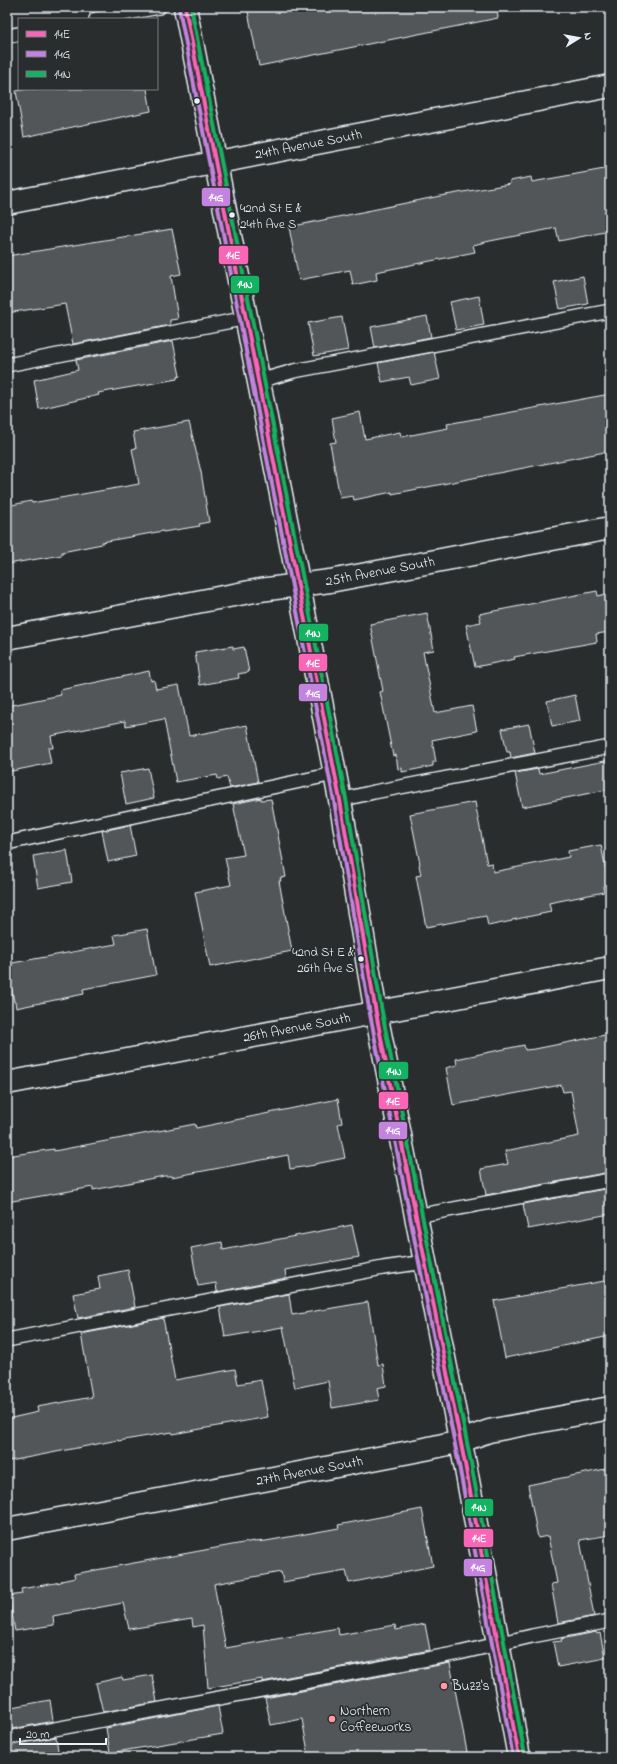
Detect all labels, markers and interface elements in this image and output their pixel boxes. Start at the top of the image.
legend [18,18,158,90]
north arrow [559,18,599,58]
text: 14E [54,26,70,44]
text: N [579,31,596,41]
text: 14G [54,46,70,64]
text: 14N [54,66,71,84]
unlabelled marker [192,96,202,106]
street label: 24th Avenue South [253,124,364,165]
line badge: 14G [201,187,231,207]
text: 14G [209,190,224,206]
place label: 42nd St E & 24th Ave S [240,199,302,234]
marker: 42nd St E & 24th Ave S [227,210,237,220]
line badge: 14E [218,245,249,265]
text: 14E [226,248,241,264]
line badge: 14N [230,275,260,294]
text: 14N [237,277,253,293]
street label: 25th Avenue South [324,551,436,592]
line badge: 14N [298,623,329,642]
text: 14N [305,626,321,642]
line badge: 14E [298,653,328,672]
text: 14E [306,656,321,672]
line badge: 14G [298,683,328,702]
text: 14G [306,686,321,702]
place label: 42nd St E & 26th Ave S [292,943,354,978]
marker: 42nd St E & 26th Ave S [356,954,366,964]
street label: 26th Avenue South [241,1007,352,1048]
line badge: 14N [378,1061,409,1080]
text: 14N [386,1064,402,1080]
line badge: 14E [378,1091,409,1110]
text: 14E [386,1094,401,1110]
line badge: 14G [378,1121,408,1140]
text: 14G [386,1123,401,1139]
street label: 27th Avenue South [254,1451,365,1492]
line badge: 14N [464,1498,494,1517]
text: 14N [471,1500,487,1516]
line badge: 14E [463,1528,494,1548]
text: 14E [472,1531,487,1547]
line badge: 14G [463,1558,493,1577]
text: 14G [471,1560,486,1576]
place label: Buzz's [451,1676,490,1697]
marker: Buzz's [439,1681,449,1691]
place label: Northern Coffeeworks [340,1701,411,1738]
marker: Northern Coffeeworks [327,1714,337,1724]
scale bar [20,1720,106,1746]
text: 20 m [26,1726,49,1744]

